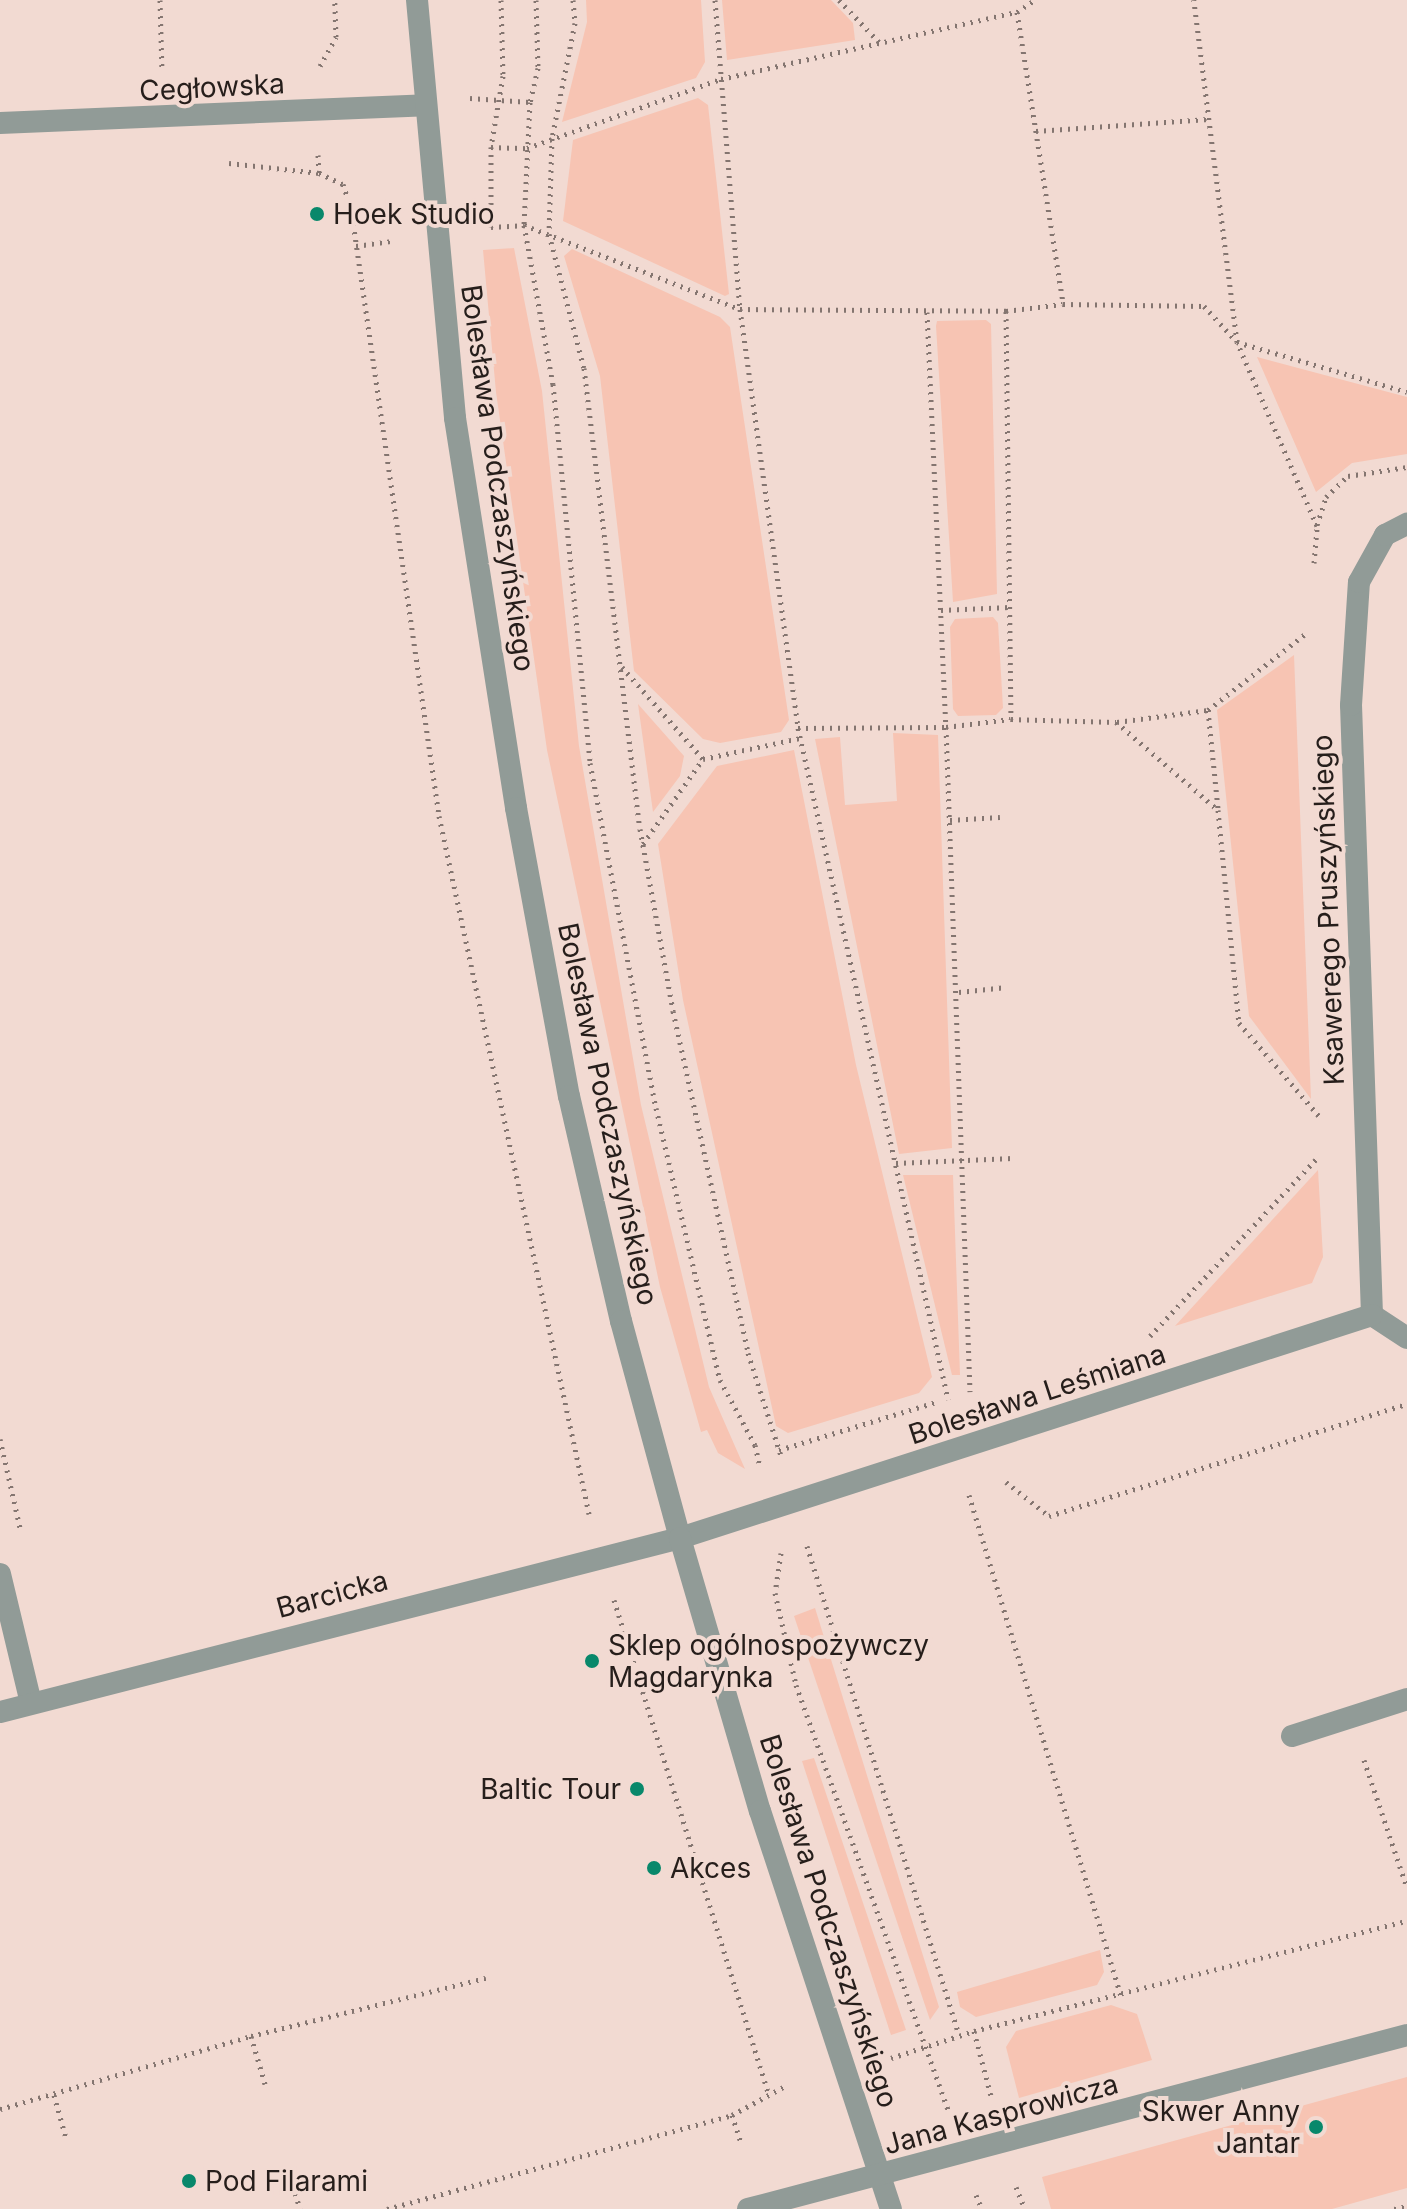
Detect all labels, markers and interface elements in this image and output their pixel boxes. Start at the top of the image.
street label: Cegłowska [138,66,286,108]
place label: Hoek Studio [333,197,495,231]
marker: Hoek Studio [308,205,326,223]
street label: Bolesława Podczaszyńskiego [454,282,542,674]
street label: Ksawerego Pruszyńskiego [1305,734,1351,1086]
street label: Bolesława Podczaszyńskiego [551,920,665,1308]
street label: Bolesława Leśmiana [904,1337,1170,1451]
street label: Barcicka [273,1563,391,1625]
place label: Sklep ogólnospożywczy Magdarynka [608,1628,929,1694]
marker: Sklep ogólnospożywczy Magdarynka [583,1652,601,1670]
street label: Bolesława Podczaszyńskiego [753,1730,905,2112]
place label: Baltic Tour [480,1772,621,1806]
marker: Baltic Tour [628,1780,646,1798]
place label: Akces [670,1851,751,1885]
marker: Akces [645,1859,663,1877]
street label: Jana Kasprowicza [880,2067,1122,2161]
place label: Skwer Anny Jantar [1142,2094,1300,2160]
marker: Skwer Anny Jantar [1307,2118,1325,2136]
place label: Pod Filarami [205,2164,368,2198]
marker: Pod Filarami [180,2172,198,2190]

